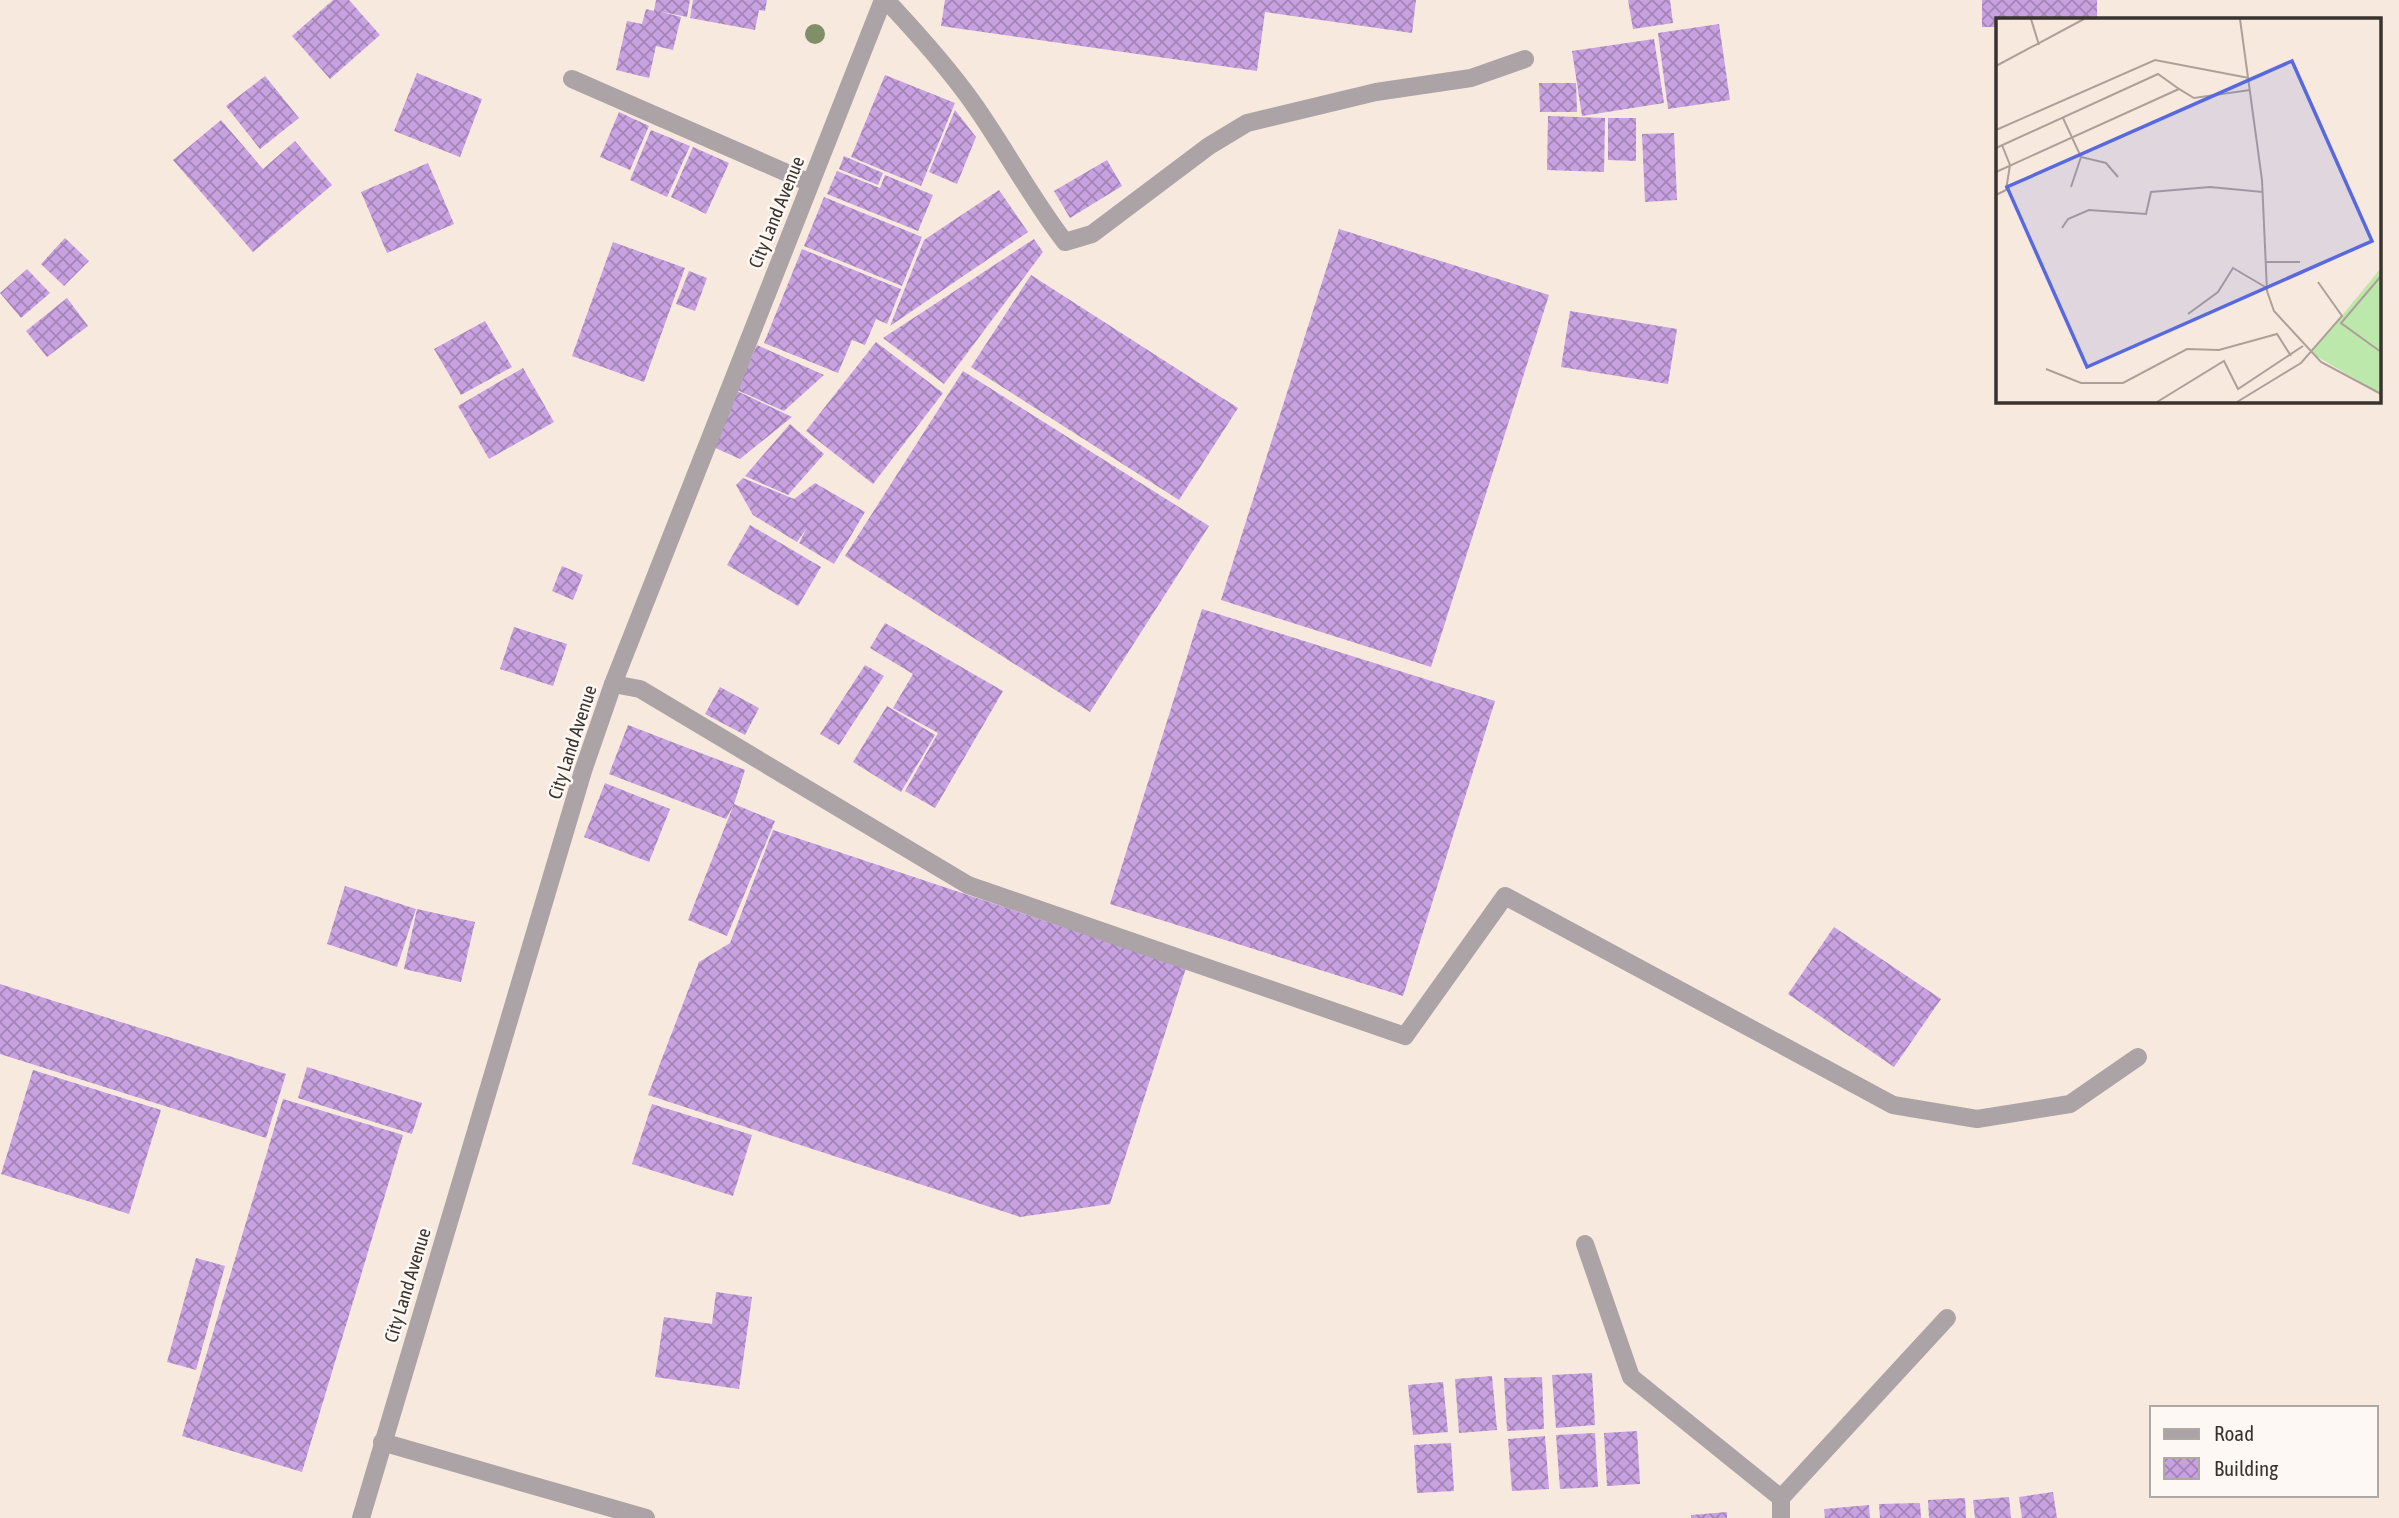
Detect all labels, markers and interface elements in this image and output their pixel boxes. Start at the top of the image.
inset map [1996,18,2382,402]
street label: City Land Avenue [744,153,808,271]
street label: City Land Avenue [543,682,601,802]
street label: City Land Avenue [379,1225,435,1345]
legend [2150,1406,2378,1497]
text: Road [2214,1421,2254,1445]
text: Building [2214,1456,2278,1480]

